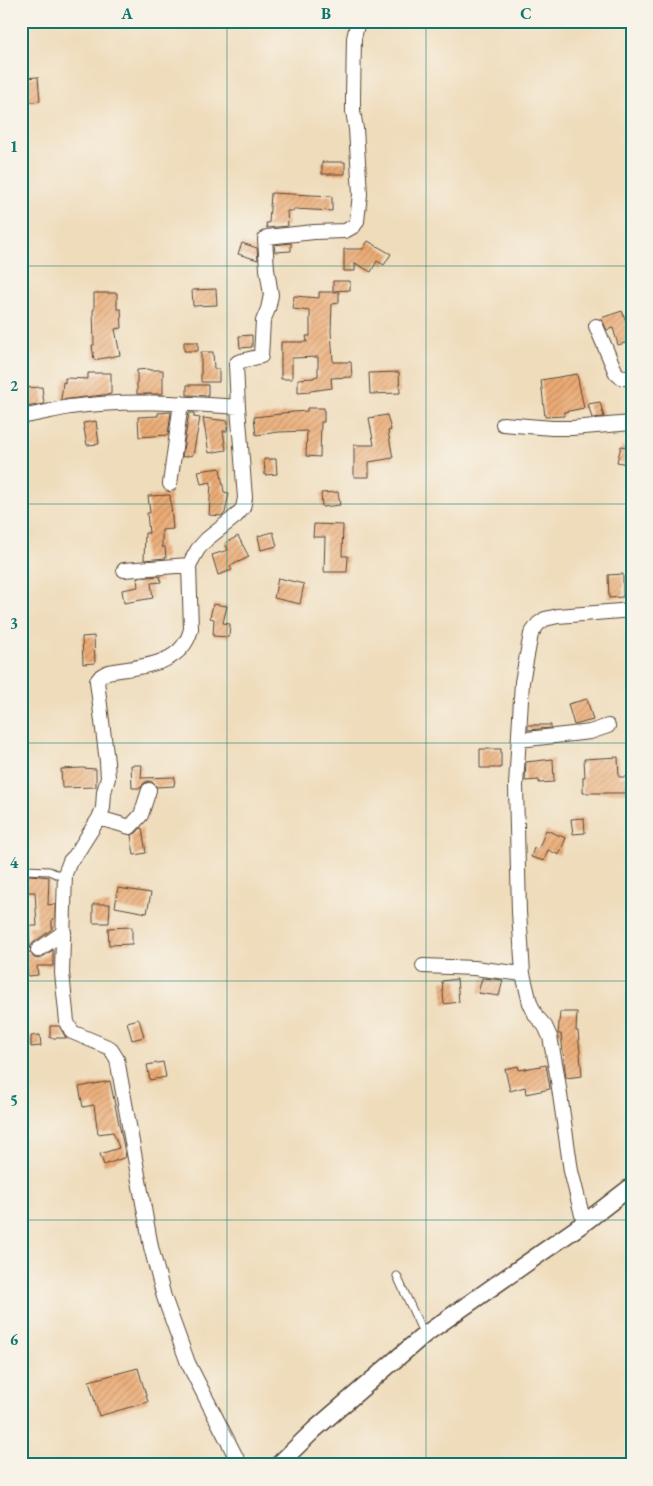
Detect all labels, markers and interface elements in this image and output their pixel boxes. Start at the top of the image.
text: A [120,3,133,24]
text: B [321,3,331,24]
text: C [520,3,532,24]
text: 1 [10,136,18,157]
text: 2 [10,375,19,396]
text: 3 [10,613,18,634]
text: 4 [10,852,19,873]
text: 5 [10,1090,18,1111]
text: 6 [10,1329,19,1350]

